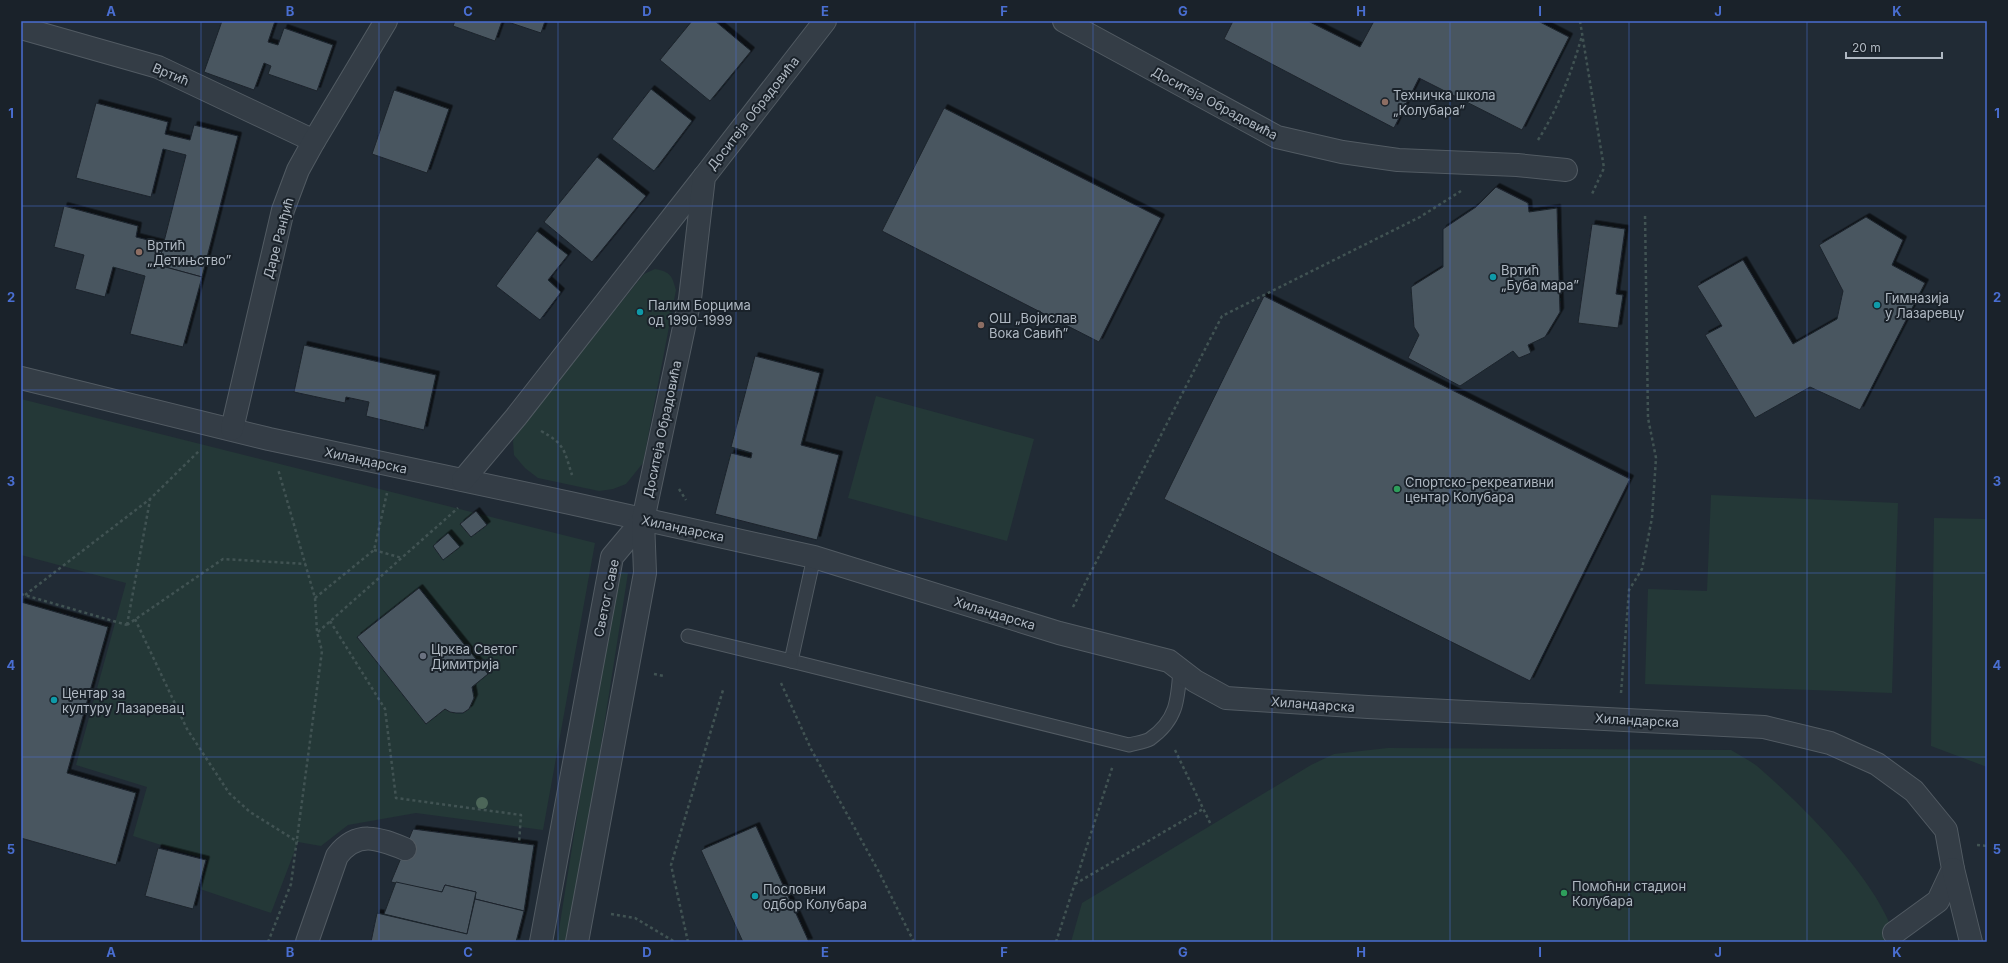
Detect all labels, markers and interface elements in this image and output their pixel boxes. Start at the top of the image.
text: A [106,3,116,19]
text: B [286,3,295,19]
text: C [463,3,473,19]
text: D [642,3,652,19]
text: E [821,3,829,19]
text: F [1000,3,1008,19]
text: G [1178,3,1188,19]
text: H [1356,3,1366,19]
text: I [1538,3,1542,19]
text: J [1714,3,1722,19]
text: K [1892,3,1902,19]
scale bar [1846,34,1942,60]
text: 20 m [1852,40,1881,55]
street label: Доситеја Обрадовића [704,53,802,173]
street label: Вртић [150,59,192,89]
street label: Доситеја Обрадовића [1149,63,1281,143]
place label: Техничка школа „Колубара” [1393,87,1496,118]
marker: Техничка школа „Колубара” [1380,97,1390,107]
text: 1 [8,105,14,121]
text: 1 [1994,105,2000,121]
street label: Даре Ранђић [259,196,297,280]
place label: Вртић „Детињство” [147,237,231,268]
marker: Вртић „Детињство” [134,247,144,257]
place label: Вртић „Буба мара” [1501,262,1579,293]
marker: Вртић „Буба мара” [1488,272,1498,282]
text: 2 [7,289,15,305]
text: 2 [1993,289,2001,305]
place label: Гимназија у Лазаревцу [1885,290,1965,321]
place label: Палим Борцима од 1990-1999 [648,297,751,328]
marker: Гимназија у Лазаревцу [1872,300,1882,310]
marker: Палим Борцима од 1990-1999 [635,307,645,317]
place label: ОШ „Војислав Вока Савић” [989,310,1077,341]
marker: ОШ „Војислав Вока Савић” [976,320,986,330]
street label: Доситеја Обрадовића [640,359,684,499]
street label: Хиландарска [323,443,409,477]
text: 3 [7,473,15,489]
text: 3 [1993,473,2001,489]
place label: Спортско-рекреативни центар Колубара [1405,474,1554,505]
marker: Спортско-рекреативни центар Колубара [1392,484,1402,494]
street label: Хиландарска [640,511,726,545]
street label: Светог Саве [590,558,622,638]
street label: Хиландарска [952,593,1038,633]
place label: Црква Светог Димитрија [431,641,518,672]
marker: Црква Светог Димитрија [418,651,428,661]
text: 4 [7,657,16,673]
text: 4 [1993,657,2002,673]
place label: Центар за културу Лазаревац [62,685,184,716]
street label: Хиландарска [1270,693,1356,715]
marker: Центар за културу Лазаревац [49,695,59,705]
street label: Хиландарска [1595,710,1679,730]
text: 5 [7,841,15,857]
text: 5 [1993,841,2001,857]
place label: Помоћни стадион Колубара [1572,878,1686,909]
place label: Пословни одбор Колубара [763,881,867,912]
marker: Помоћни стадион Колубара [1559,888,1569,898]
marker: Пословни одбор Колубара [750,891,760,901]
text: A [106,944,116,960]
text: B [286,944,295,960]
text: C [463,944,473,960]
text: D [642,944,652,960]
text: E [821,944,829,960]
text: F [1000,944,1008,960]
text: G [1178,944,1188,960]
text: H [1356,944,1366,960]
text: I [1538,944,1542,960]
text: J [1714,944,1722,960]
text: K [1892,944,1902,960]

